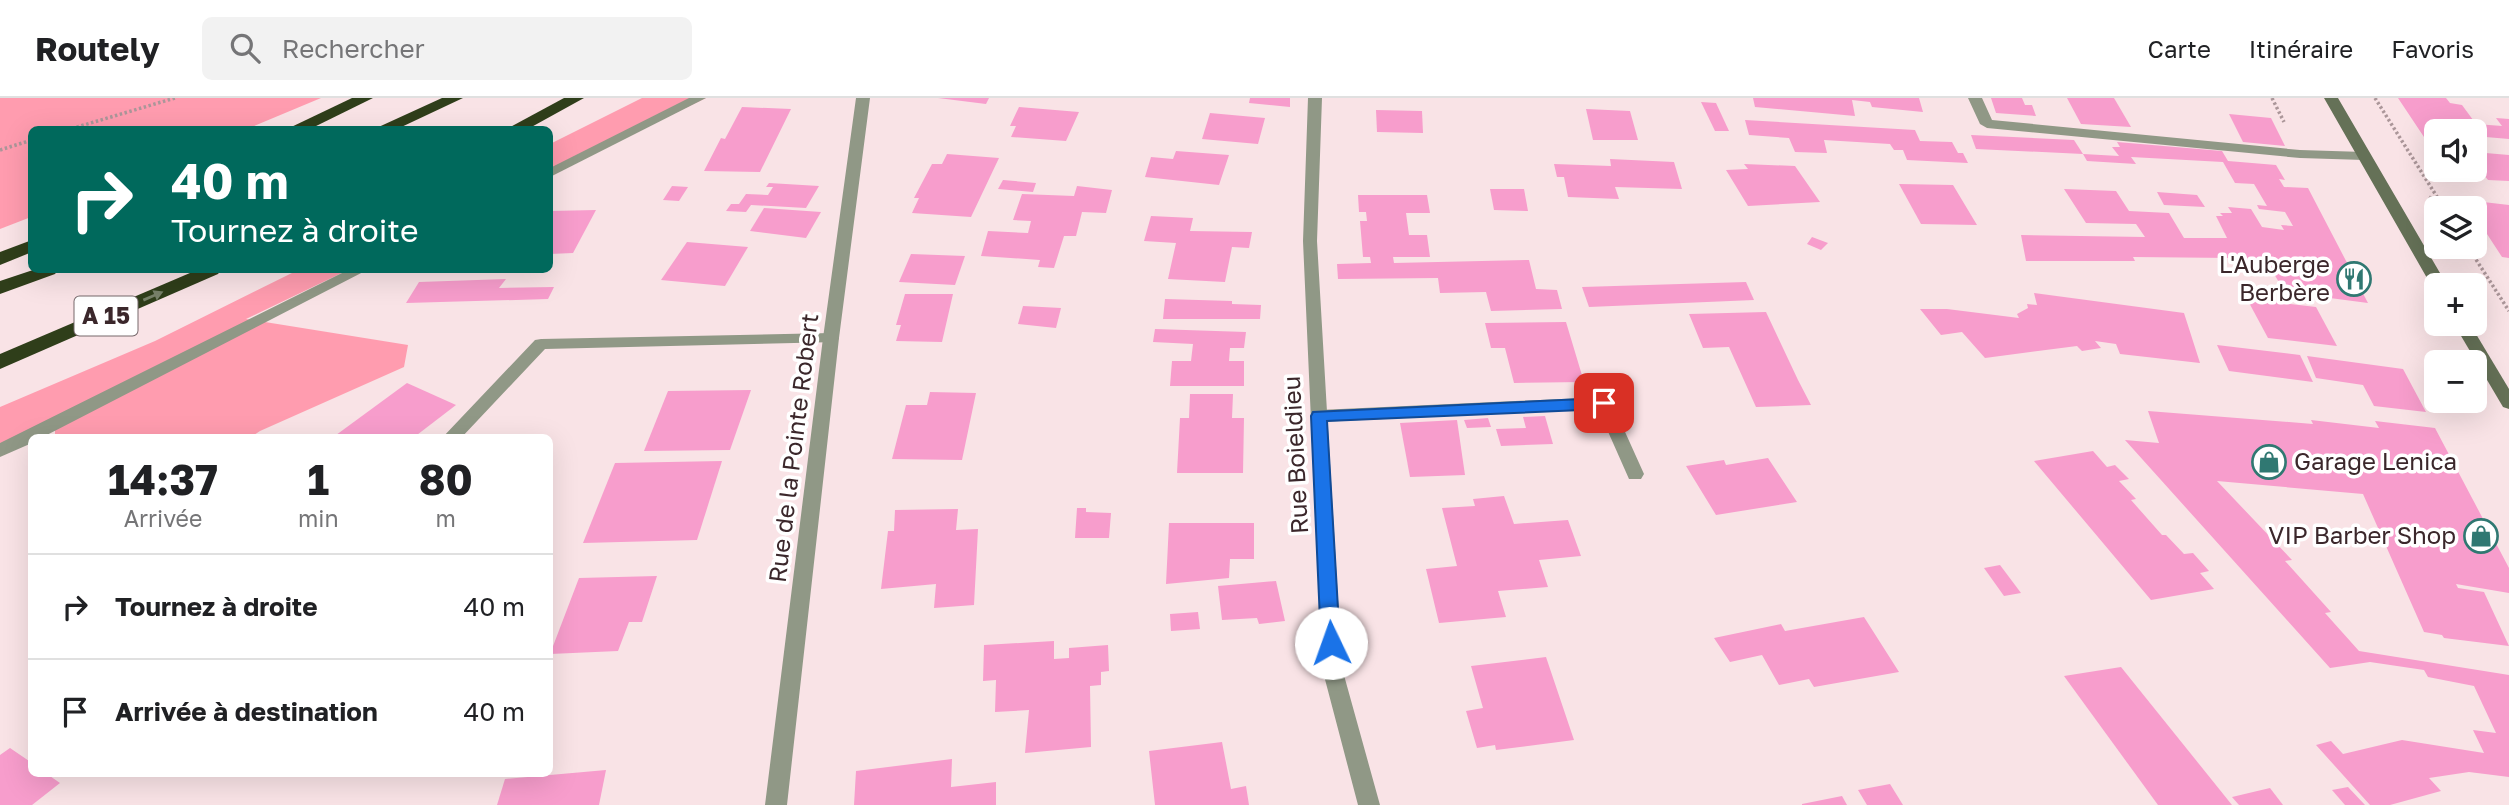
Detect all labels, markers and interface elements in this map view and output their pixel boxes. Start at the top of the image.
search box [202,17,692,80]
text: Routely [35,29,160,68]
icon: search [226,29,264,67]
text: Rechercher [282,33,425,64]
text: Carte [2148,34,2211,63]
text: Itinéraire [2249,34,2353,63]
text: Favoris [2391,34,2474,63]
map controls [2424,119,2487,413]
button: sound [2424,119,2487,182]
text: 40 m [171,151,289,210]
icon: right [56,154,147,245]
button: layers [2424,196,2487,259]
text: Tournez à droite [171,211,419,249]
place label: L'Auberge Berbère [2219,249,2330,306]
restaurant icon: L'Auberge Berbère [2335,260,2373,298]
button: + [2424,273,2487,336]
one-way arrow [142,290,163,301]
road number: A 15 [74,296,138,336]
street label: Rue de la Pointe Robert [762,311,823,584]
button: − [2424,350,2487,413]
pin [1574,373,1634,433]
street label: Rue Boieldieu [1276,375,1313,535]
icon: arrive [1585,384,1623,422]
shop icon: Garage Lenica [2250,443,2288,481]
place label: Garage Lenica [2294,446,2457,475]
text: 14:37 [108,454,218,504]
text: 1 [307,454,329,504]
text: 80 [419,454,473,504]
text: Arrivée [124,504,202,532]
text: min [298,504,339,532]
text: m [436,504,456,532]
shop icon: VIP Barber Shop [2462,517,2500,555]
place label: VIP Barber Shop [2268,520,2456,549]
icon: right [56,588,94,626]
text: Tournez à droite [115,591,318,622]
text: 40 m [464,591,525,622]
position arrow [1294,606,1368,680]
icon: arrive [56,693,94,731]
text: Arrivée à destination [115,696,378,727]
text: 40 m [464,696,525,727]

